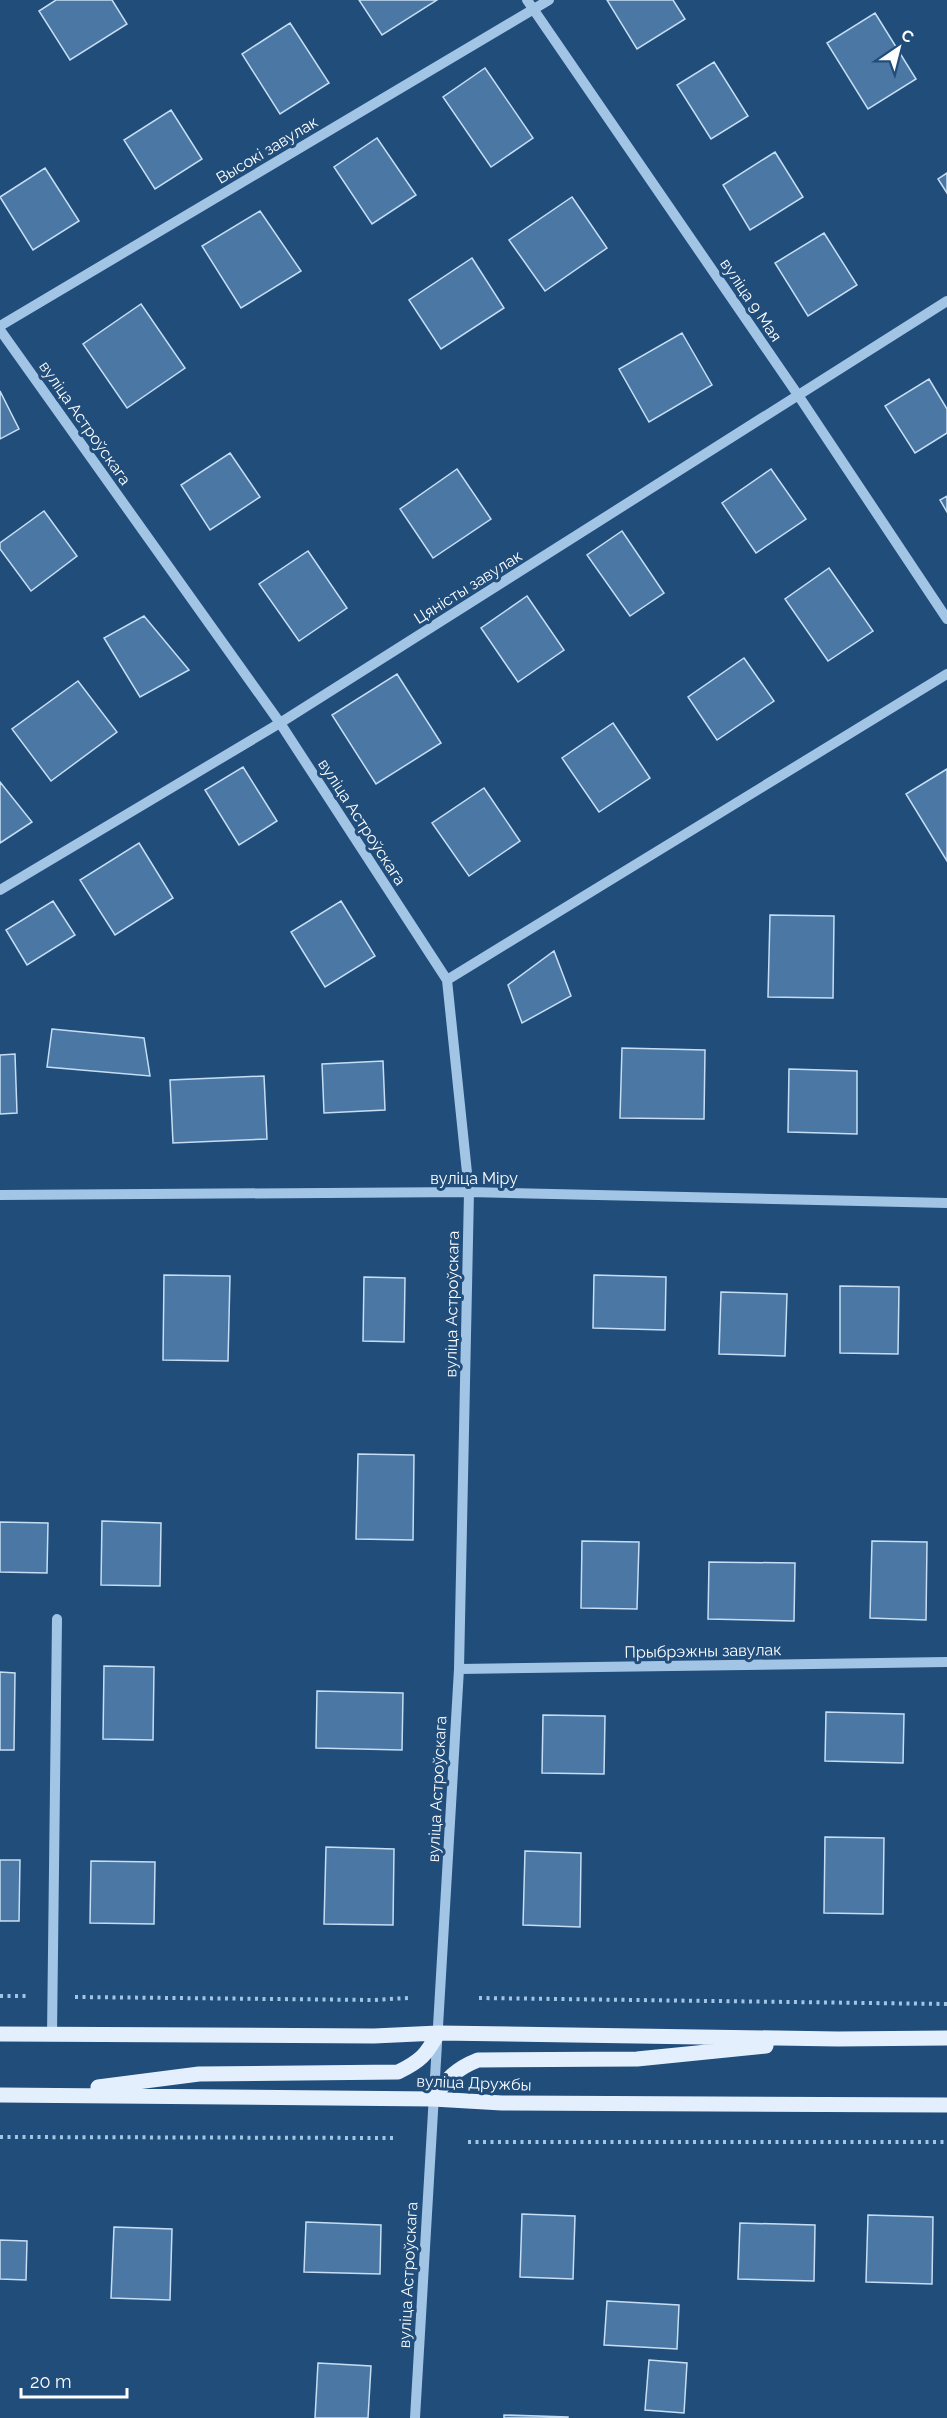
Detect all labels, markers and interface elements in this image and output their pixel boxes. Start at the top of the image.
north arrow [869,18,929,78]
text: С [897,25,917,47]
street label: Высокі завулак [213,112,321,188]
street label: вуліца 9 Мая [716,255,786,345]
street label: вуліца Астроўскага [35,357,135,489]
street label: Цяністы завулак [411,546,525,628]
street label: вуліца Астроўскага [314,755,410,889]
street label: вуліца Міру [430,1169,518,1188]
street label: вуліца Астроўскага [441,1230,463,1378]
street label: Прыбрэжны завулак [624,1640,782,1662]
street label: вуліца Астроўскага [424,1715,450,1863]
street label: вуліца Дружбы [416,2071,532,2095]
street label: вуліца Астроўскага [395,2201,421,2349]
scale bar [21,2361,128,2399]
text: 20 m [30,2371,72,2392]

